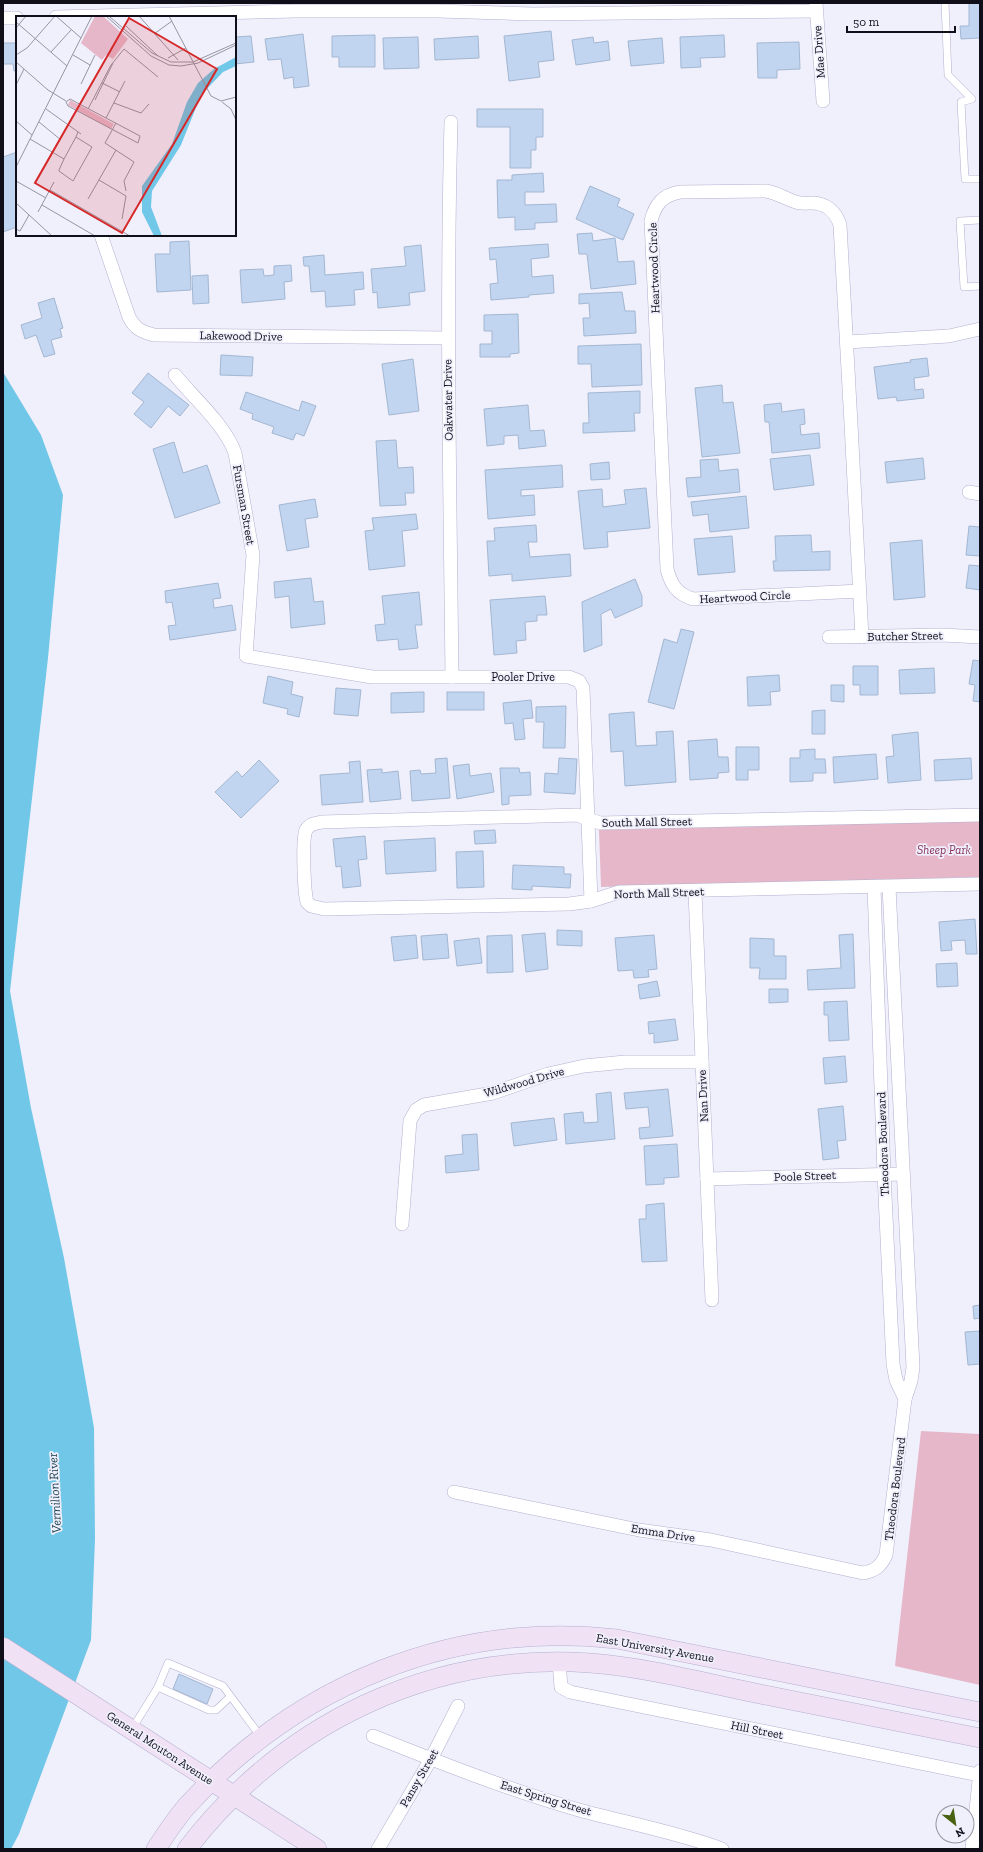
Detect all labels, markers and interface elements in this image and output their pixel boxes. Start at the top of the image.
scale bar [847,8,955,34]
text: 50 m [853,15,880,29]
inset map [16,16,236,236]
street label: Mae Drive [810,25,828,79]
street label: Heartwood Circle [645,222,663,314]
street label: Lakewood Drive [199,328,283,344]
street label: Oakwater Drive [440,359,456,441]
street label: Fursman Street [230,464,258,547]
street label: Heartwood Circle [699,588,791,606]
street label: Butcher Street [867,628,943,644]
street label: Pooler Drive [491,670,555,684]
street label: South Mall Street [602,814,693,830]
park label: Sheep Park [917,843,972,857]
street label: North Mall Street [614,884,705,902]
street label: Wildwood Drive [482,1064,566,1100]
street label: Nan Drive [695,1069,711,1122]
street label: Theodora Boulevard [874,1091,892,1196]
street label: Poole Street [774,1168,837,1184]
street label: Theodora Boulevard [882,1436,908,1542]
water label: Vermilion River [45,1452,64,1534]
street label: Emma Drive [630,1521,696,1545]
street label: East University Avenue [595,1631,715,1665]
street label: General Mouton Avenue [104,1708,216,1788]
street label: Hill Street [730,1718,785,1742]
street label: Pansy Street [397,1746,442,1810]
street label: East Spring Street [499,1777,594,1819]
north arrow [935,1804,975,1844]
text: N [952,1825,967,1840]

